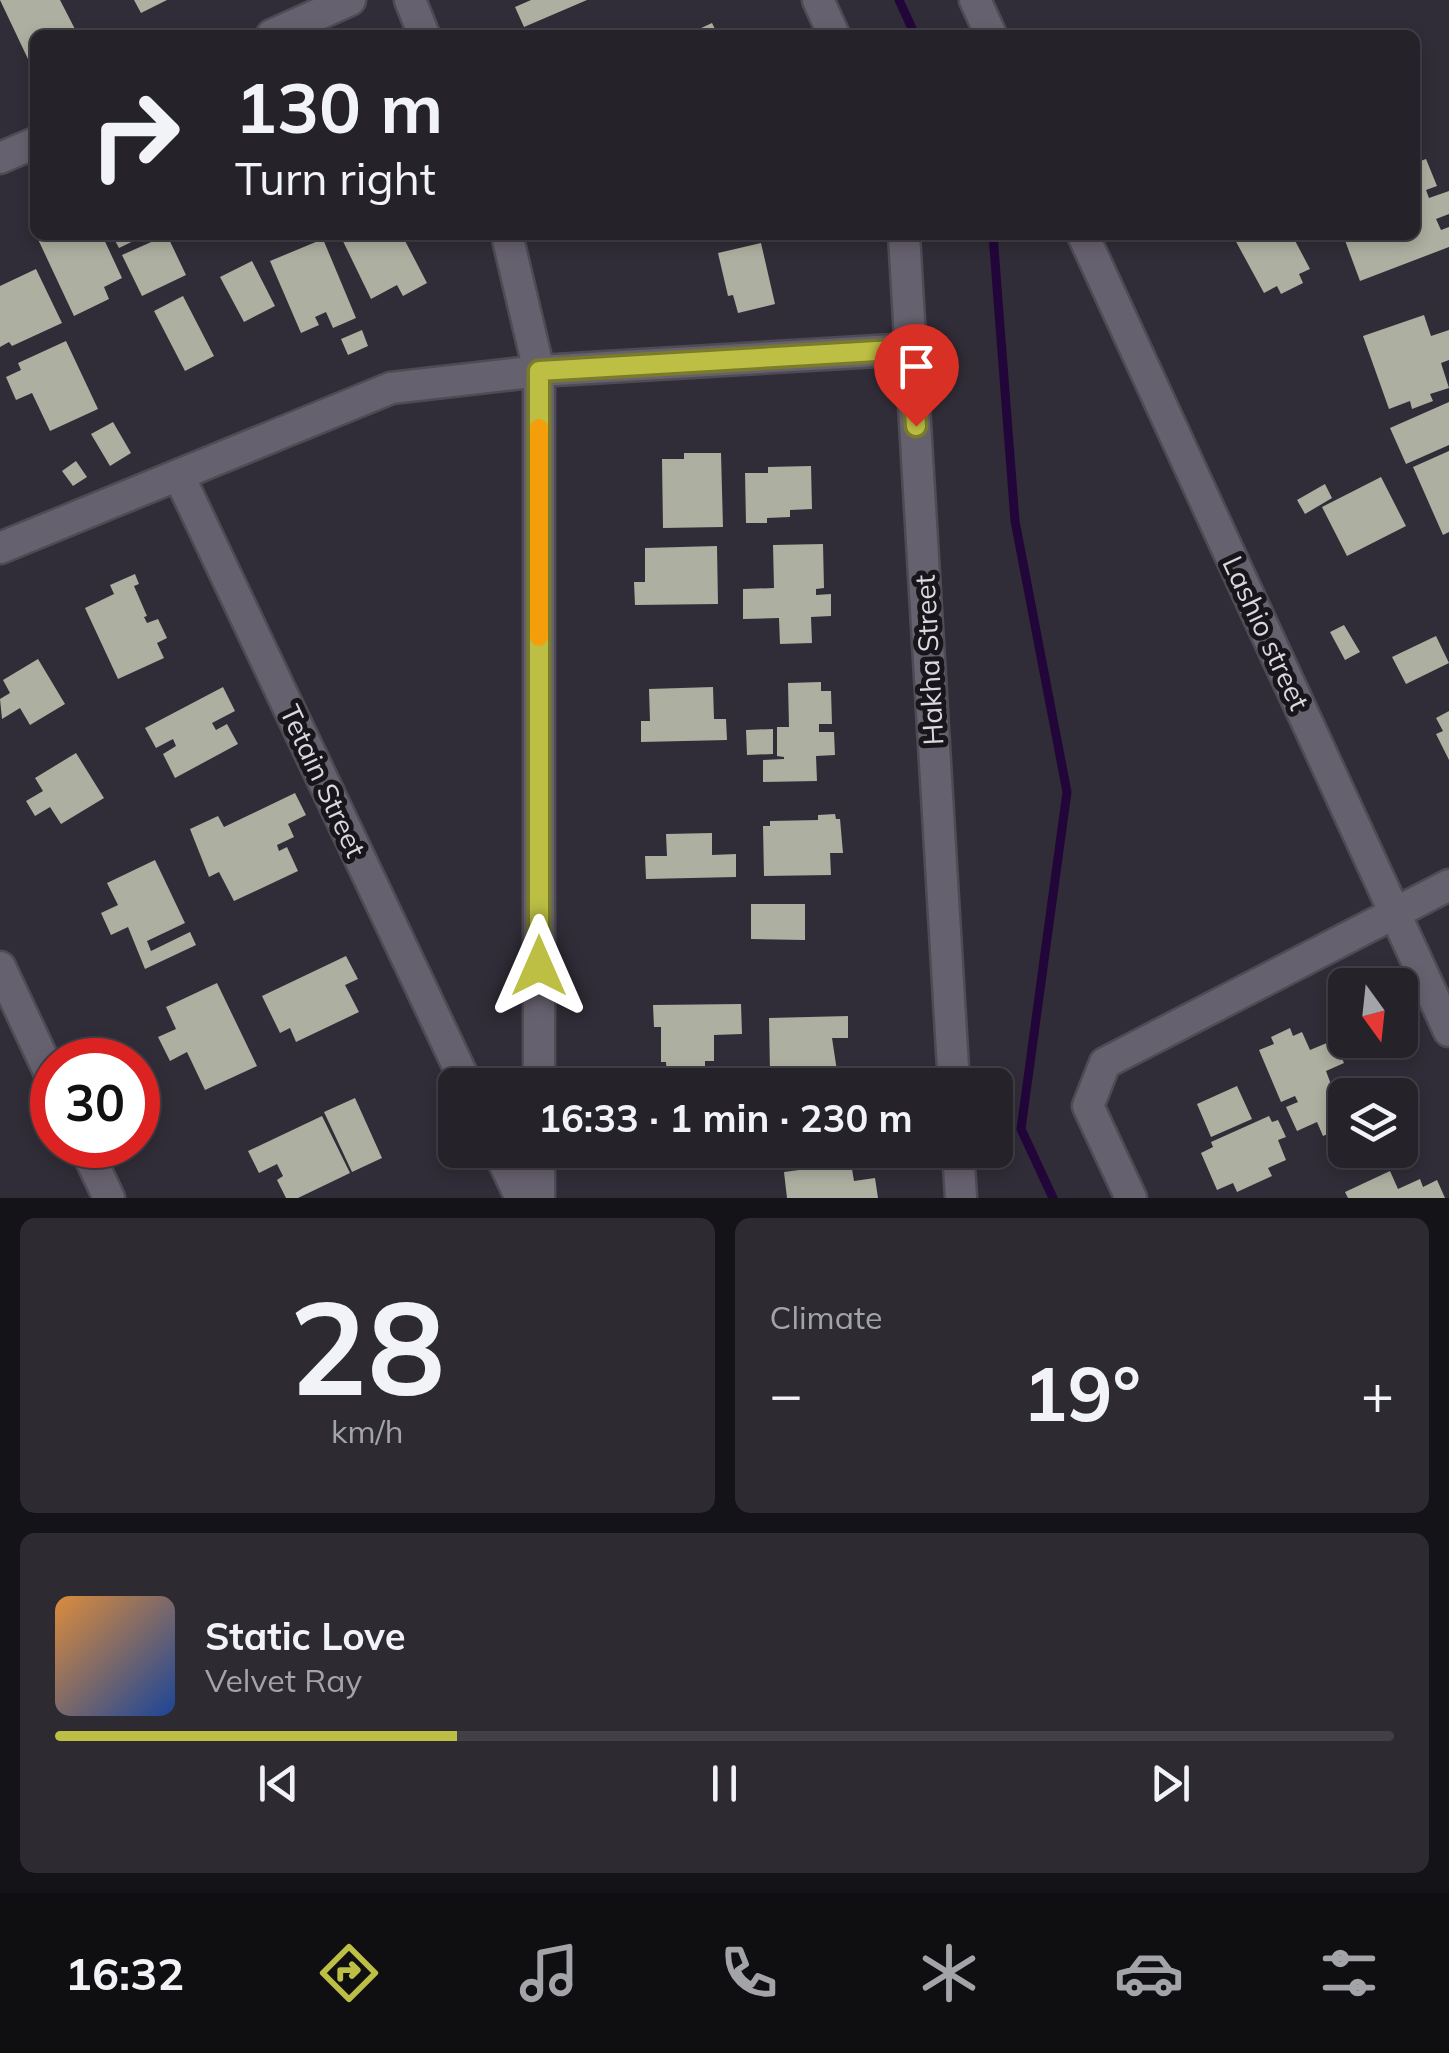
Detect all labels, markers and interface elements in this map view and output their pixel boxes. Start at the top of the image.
text: 130 m [235,63,443,151]
icon: right [70,70,200,200]
text: Turn right [235,150,436,206]
pin [874,324,959,427]
icon: arrive [889,339,944,394]
street label: Lashio street [1215,550,1317,716]
street label: Hakha Street [907,574,950,746]
street label: Tetain Street [273,699,374,863]
position arrow [487,914,591,1018]
north arrow [1328,968,1418,1058]
map controls [1328,968,1418,1168]
speed limit sign: 30 [30,1038,160,1168]
button: layers [1328,1078,1418,1168]
text: 16:33 · 1 min · 230 m [538,1094,913,1142]
text: 28 [289,1264,445,1428]
text: Climate [770,1297,882,1337]
text: 19° [1023,1346,1141,1440]
text: − [770,1359,803,1428]
text: + [1361,1359,1394,1428]
text: km/h [331,1411,403,1451]
text: Static Love [205,1612,406,1660]
text: Velvet Ray [205,1660,362,1700]
icon: previous [251,1756,306,1811]
icon: pause [697,1756,752,1811]
icon: next [1143,1756,1198,1811]
icon: directions [314,1938,384,2008]
icon: music [514,1938,584,2008]
icon: phone [714,1938,784,2008]
icon: climate [914,1938,984,2008]
icon: car [1114,1938,1184,2008]
icon: filters [1314,1938,1384,2008]
text: 16:32 [65,1945,184,2001]

